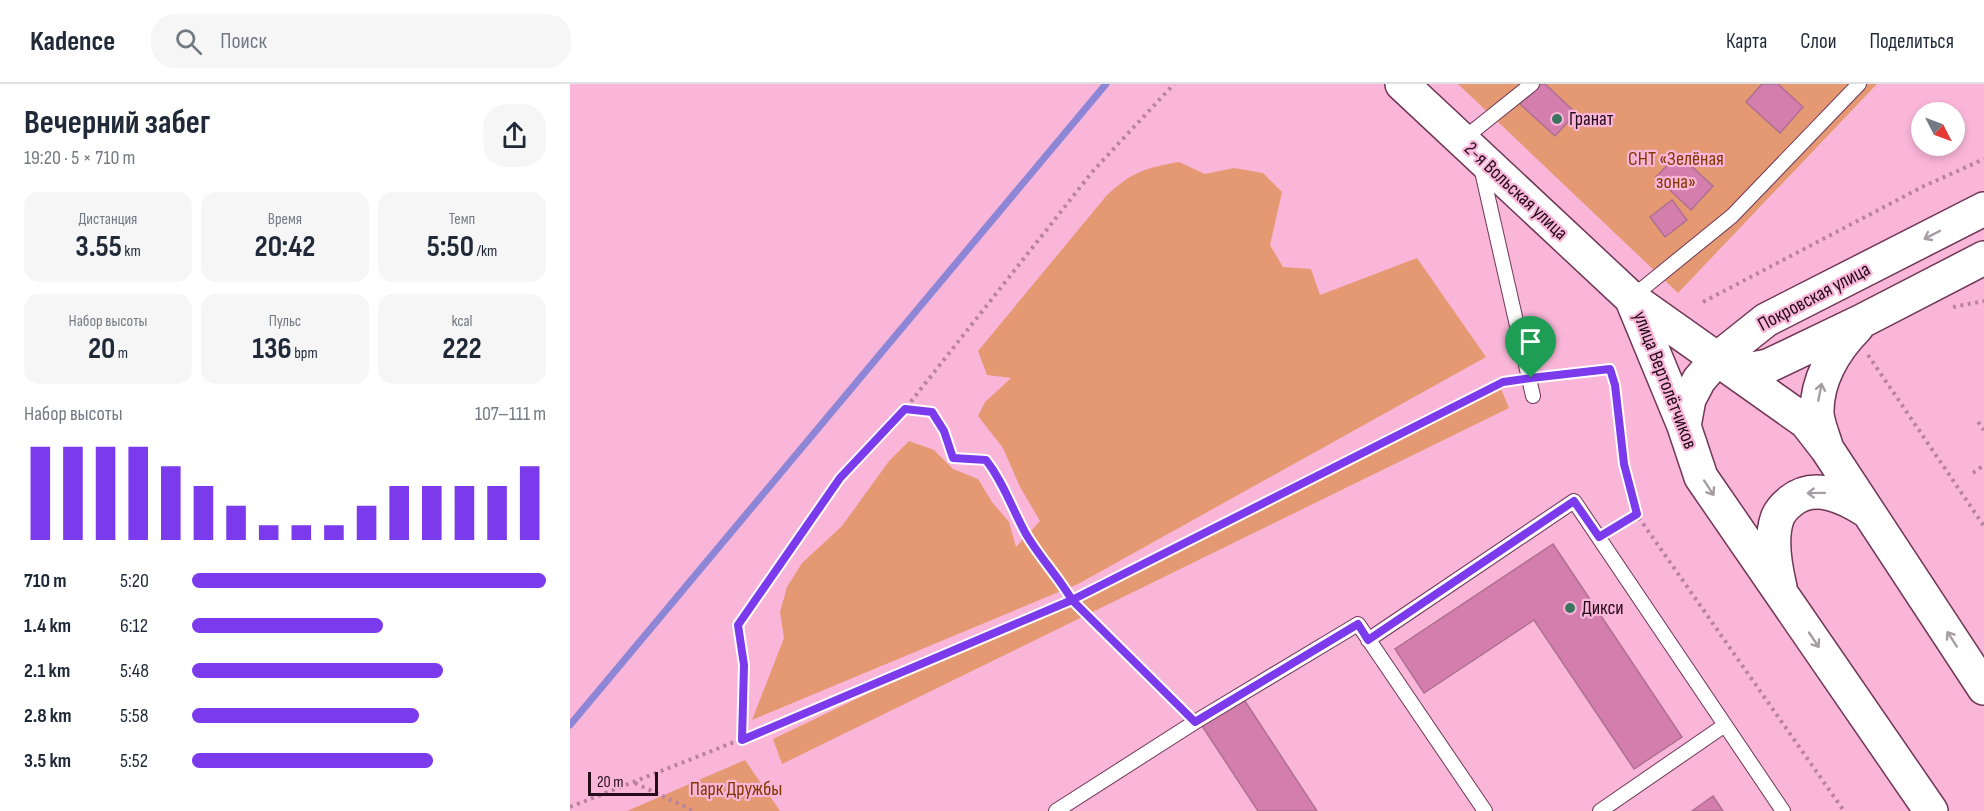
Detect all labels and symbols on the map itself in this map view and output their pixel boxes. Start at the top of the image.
north arrow [1911,102,1965,156]
place label: Гранат [1569,107,1614,131]
marker: Гранат [1550,112,1564,126]
street label: 2-я Вольская улица [1459,137,1573,245]
park label: СНТ «Зелёная зона» [1628,147,1724,194]
one-way arrow [1923,230,1941,242]
street label: Покровская улица [1754,257,1874,337]
street label: улица Вертолётчиков [1628,308,1702,452]
pin [1505,316,1556,378]
one-way arrow [1815,383,1826,403]
one-way arrow [1703,479,1715,496]
one-way arrow [1806,487,1826,498]
place label: Дикси [1582,596,1624,620]
marker: Дикси [1563,601,1577,615]
one-way arrow [1946,631,1958,648]
one-way arrow [1808,632,1820,648]
scale bar [588,769,658,796]
park label: Парк Дружбы [690,777,782,801]

